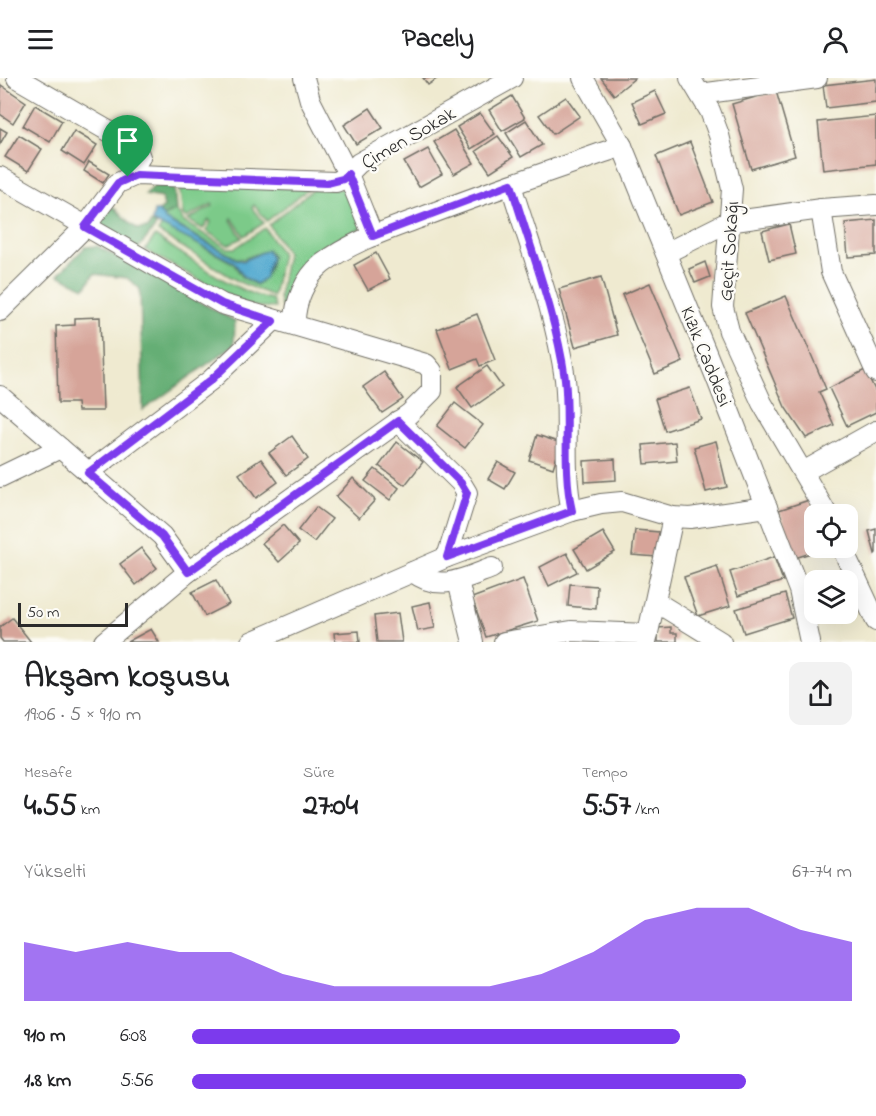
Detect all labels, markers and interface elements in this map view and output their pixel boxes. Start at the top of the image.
text: Pacely [402,20,474,59]
icon: menu [24,23,57,56]
icon: person [819,23,852,56]
street label: Çimen Sokak [357,100,462,178]
pin [102,115,153,177]
icon: arrive [111,124,144,157]
street label: Geçit Sokağı [713,200,749,302]
street label: Kızık Caddesi [671,302,738,412]
map controls [804,504,858,624]
button: locate [804,504,858,558]
button: layers [804,570,858,624]
scale bar [18,600,128,628]
text: 50 m [27,601,59,625]
text: Akşam koşusu [24,654,230,702]
button: share [789,662,852,725]
text: 19:06 · 5 × 910 m [24,701,141,730]
text: Mesafe [24,761,72,785]
text: Süre [303,761,335,785]
text: Tempo [582,761,628,785]
text: 4.55 [24,785,77,829]
text: 27:04 [303,785,358,829]
text: 5:57 [582,785,631,829]
text: km [77,798,100,822]
text: /km [631,798,660,822]
text: Yükselti [24,858,86,887]
text: 67–74 m [792,858,852,887]
text: 910 m [24,1022,66,1051]
text: 6:08 [120,1022,147,1051]
text: 1.8 km [24,1067,71,1096]
text: 5:56 [120,1067,153,1096]

